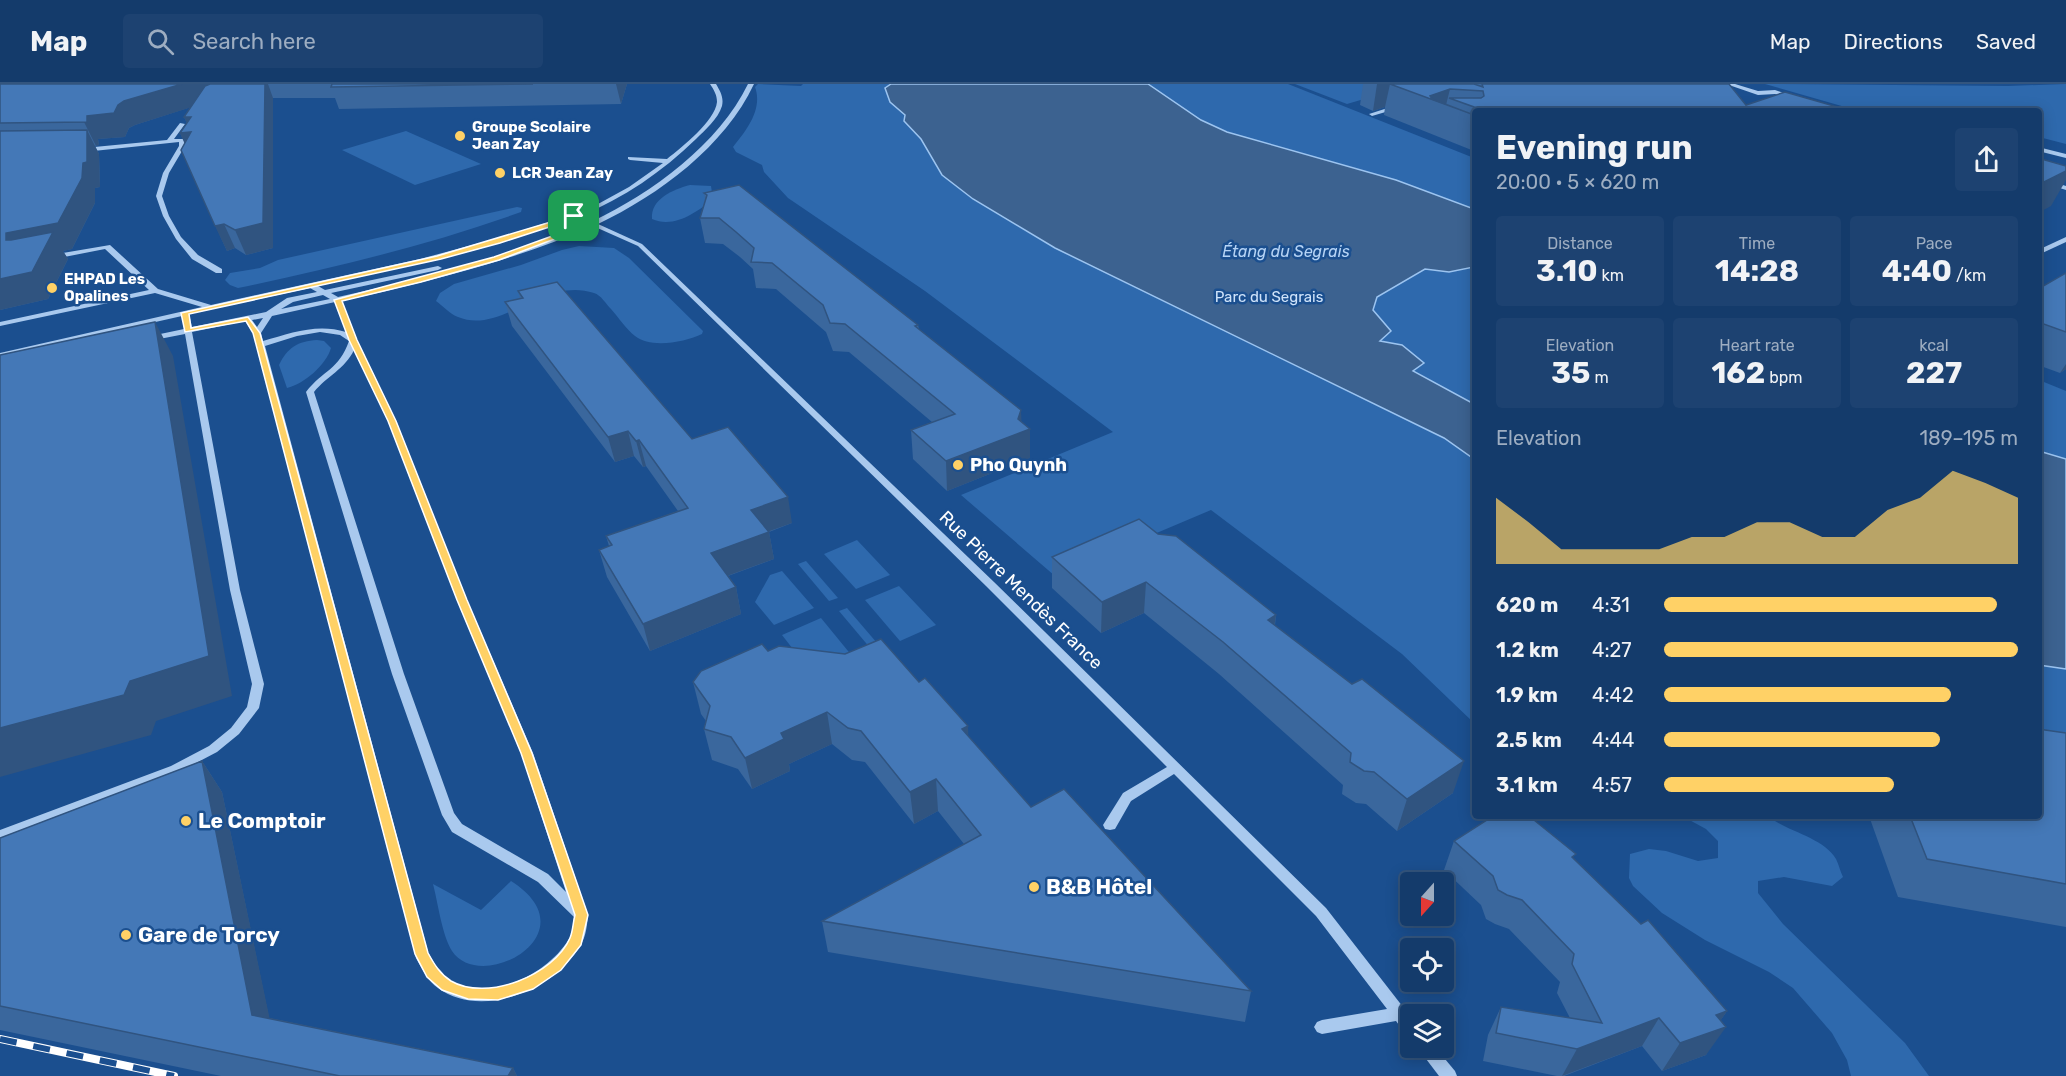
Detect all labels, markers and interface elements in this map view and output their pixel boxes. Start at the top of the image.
search box [123,14,543,68]
text: Map [30,25,87,58]
icon: search [144,25,177,58]
text: Search here [192,28,316,55]
text: Map [1770,29,1811,54]
text: Directions [1844,29,1943,54]
text: Saved [1976,29,2036,54]
place label: Groupe Scolaire Jean Zay [472,118,591,153]
text: Evening run [1496,128,1693,167]
button: share [1955,128,2018,191]
marker: Groupe Scolaire Jean Zay [453,129,467,143]
place label: LCR Jean Zay [512,164,613,182]
marker: LCR Jean Zay [493,166,507,180]
text: 20:00 · 5 × 620 m [1496,170,1659,194]
pin [548,190,599,241]
icon: arrive [557,199,590,232]
text: Distance [1547,234,1613,253]
text: Time [1739,234,1775,253]
text: Pace [1916,234,1952,253]
water label: Étang du Segrais [1222,242,1350,261]
text: 3.10 [1536,253,1598,289]
text: 14:28 [1715,253,1799,289]
text: 4:40 [1882,253,1952,289]
text: km [1598,266,1624,285]
text: /km [1952,266,1986,285]
place label: EHPAD Les Opalines [64,270,145,305]
marker: EHPAD Les Opalines [45,281,59,295]
park label: Parc du Segrais [1215,288,1324,306]
text: Elevation [1546,336,1614,355]
text: Heart rate [1719,336,1795,355]
text: kcal [1919,336,1949,355]
text: 35 [1551,355,1591,391]
text: 162 [1711,355,1765,391]
text: 227 [1906,355,1962,391]
text: m [1591,368,1609,387]
text: bpm [1765,368,1803,387]
text: Elevation [1496,426,1582,450]
text: 189–195 m [1919,426,2018,450]
place label: Pho Quynh [970,454,1067,476]
marker: Pho Quynh [951,458,965,472]
street label: Rue Pierre Mendès France [935,506,1107,674]
text: 620 m [1496,593,1558,617]
text: 4:31 [1592,593,1630,617]
text: 1.2 km [1496,638,1559,662]
text: 4:27 [1592,638,1632,662]
text: 1.9 km [1496,683,1558,707]
text: 4:42 [1592,683,1634,707]
text: 2.5 km [1496,728,1562,752]
text: 4:44 [1592,728,1634,752]
text: 3.1 km [1496,773,1558,797]
text: 4:57 [1592,773,1632,797]
place label: Le Comptoir [198,808,326,833]
marker: Le Comptoir [179,814,193,828]
north arrow [1400,872,1454,926]
map controls [1400,872,1454,1058]
place label: B&B Hôtel [1046,874,1152,899]
marker: B&B Hôtel [1027,880,1041,894]
place label: Gare de Torcy [138,922,280,947]
marker: Gare de Torcy [119,928,133,942]
button: locate [1400,938,1454,992]
button: layers [1400,1004,1454,1058]

